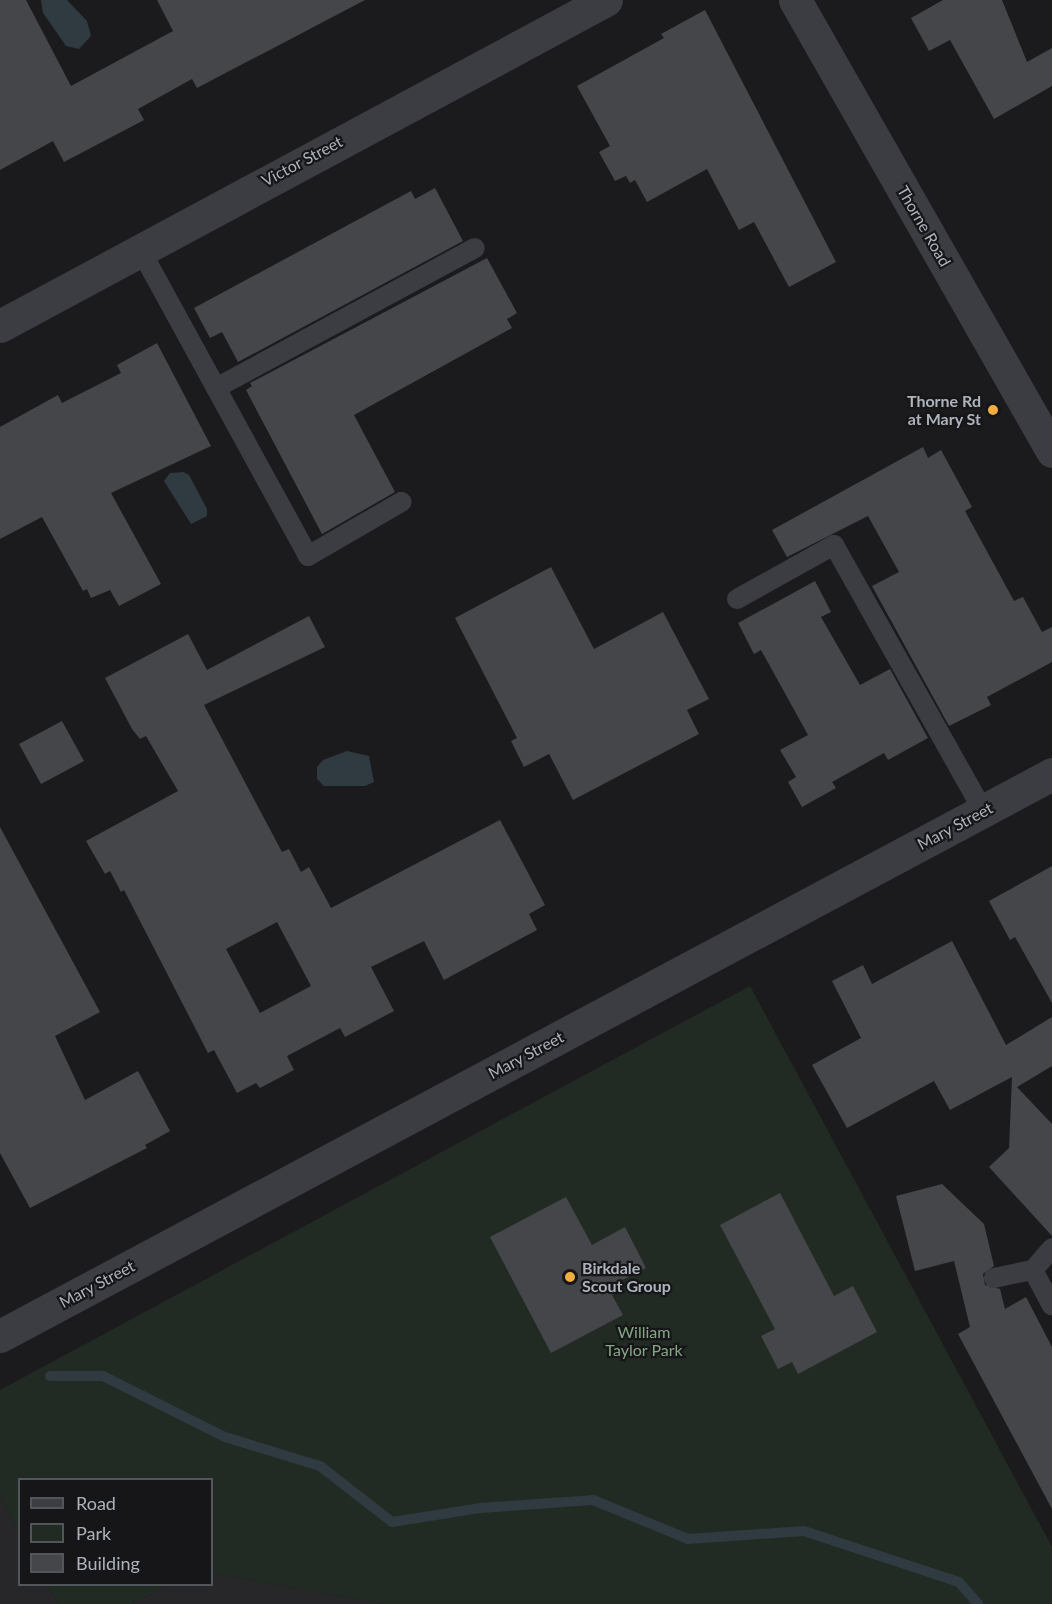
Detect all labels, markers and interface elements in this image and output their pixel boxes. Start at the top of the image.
street label: Victor Street [258,132,346,190]
street label: Thorne Road [893,182,955,270]
place label: Thorne Rd at Mary St [907,391,981,429]
marker: Thorne Rd at Mary St [986,403,1000,417]
street label: Mary Street [914,798,996,854]
street label: Mary Street [485,1027,567,1083]
street label: Mary Street [56,1256,138,1312]
place label: Birkdale Scout Group [582,1258,671,1296]
marker: Birkdale Scout Group [563,1270,577,1284]
park label: William Taylor Park [605,1322,683,1360]
legend [18,1478,213,1586]
text: Road [76,1492,116,1514]
text: Park [76,1522,111,1544]
text: Building [76,1552,140,1574]

